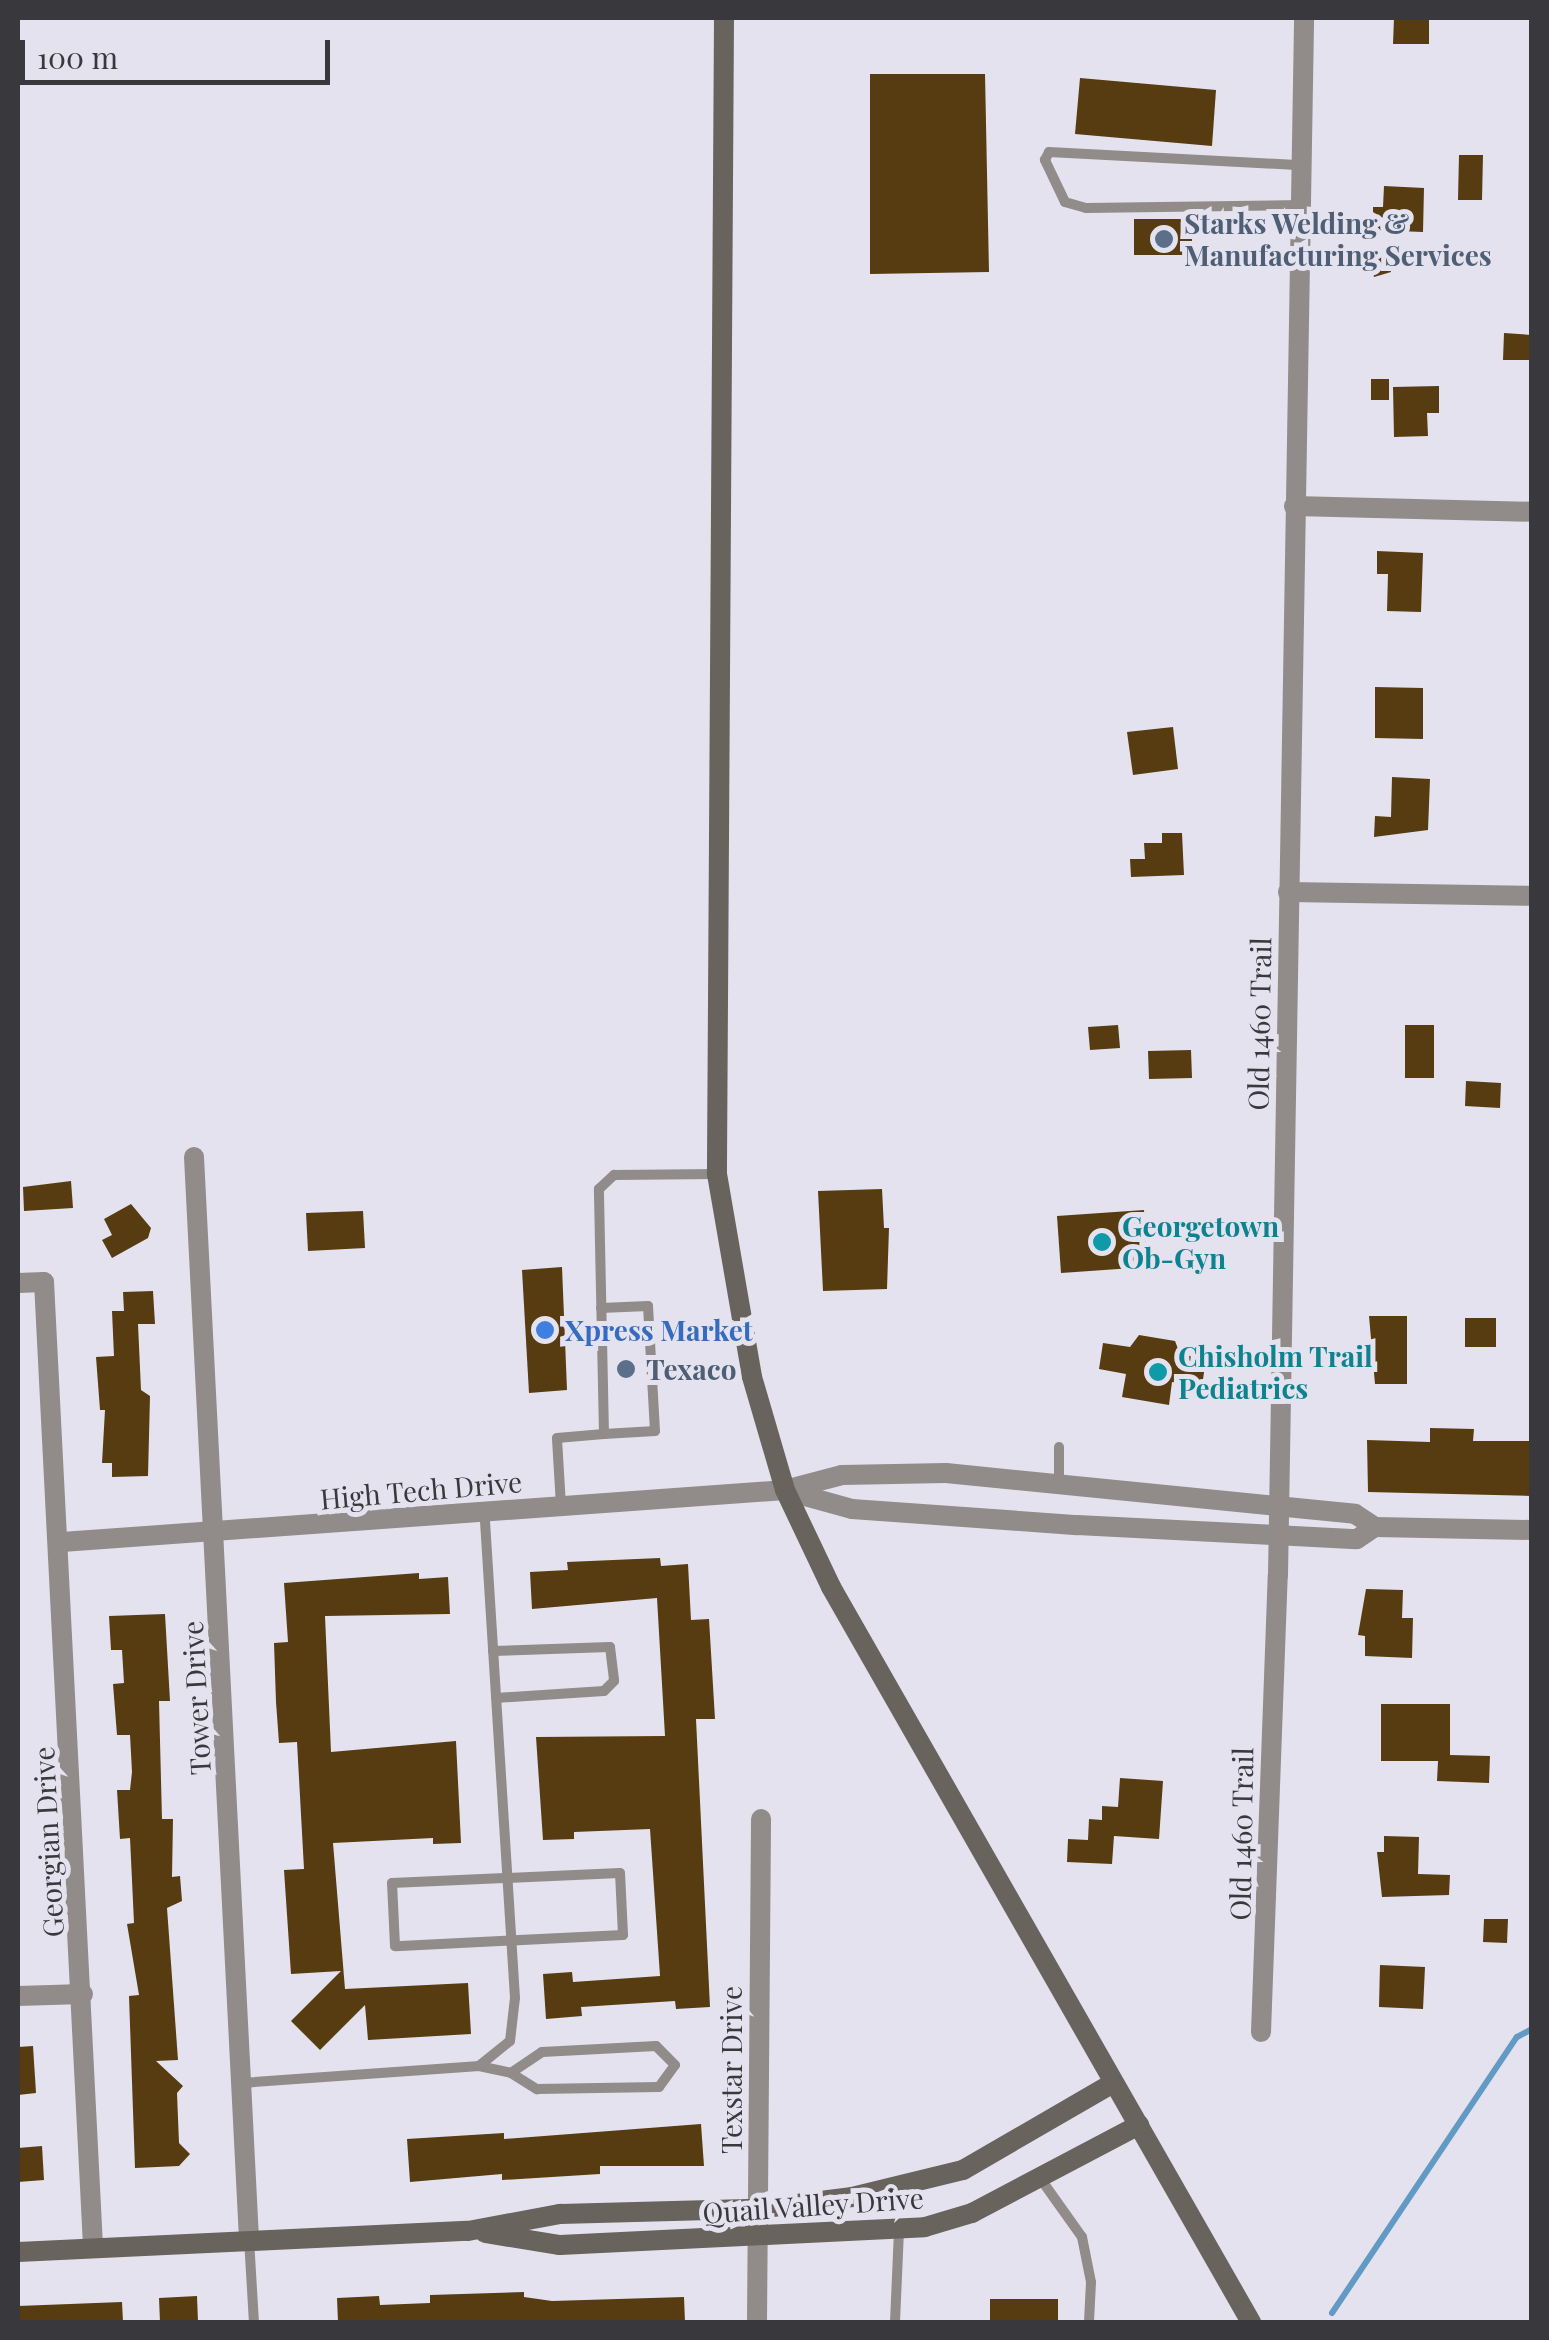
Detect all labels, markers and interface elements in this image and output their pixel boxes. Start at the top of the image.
scale bar [25,20,335,82]
text: 100 m [37,37,118,77]
place label: Starks Welding & Manufacturing Services [1184,206,1492,272]
marker: Starks Welding & Manufacturing Services [1153,228,1175,250]
street label: Old 1460 Trail [1241,937,1277,1111]
place label: Georgetown Ob-Gyn [1122,1209,1279,1275]
marker: Georgetown Ob-Gyn [1091,1231,1113,1253]
place label: Xpress Market [565,1313,753,1347]
marker: Xpress Market [534,1319,556,1341]
place label: Chisholm Trail Pediatrics [1178,1339,1373,1405]
place label: Texaco [646,1352,736,1386]
marker: Texaco [615,1358,637,1380]
marker: Chisholm Trail Pediatrics [1147,1361,1169,1383]
street label: High Tech Drive [318,1464,524,1516]
street label: Tower Drive [175,1620,217,1776]
street label: Georgian Drive [26,1746,70,1938]
street label: Old 1460 Trail [1223,1747,1259,1921]
street label: Texstar Drive [714,1986,748,2154]
street label: Quail Valley Drive [700,2180,926,2230]

